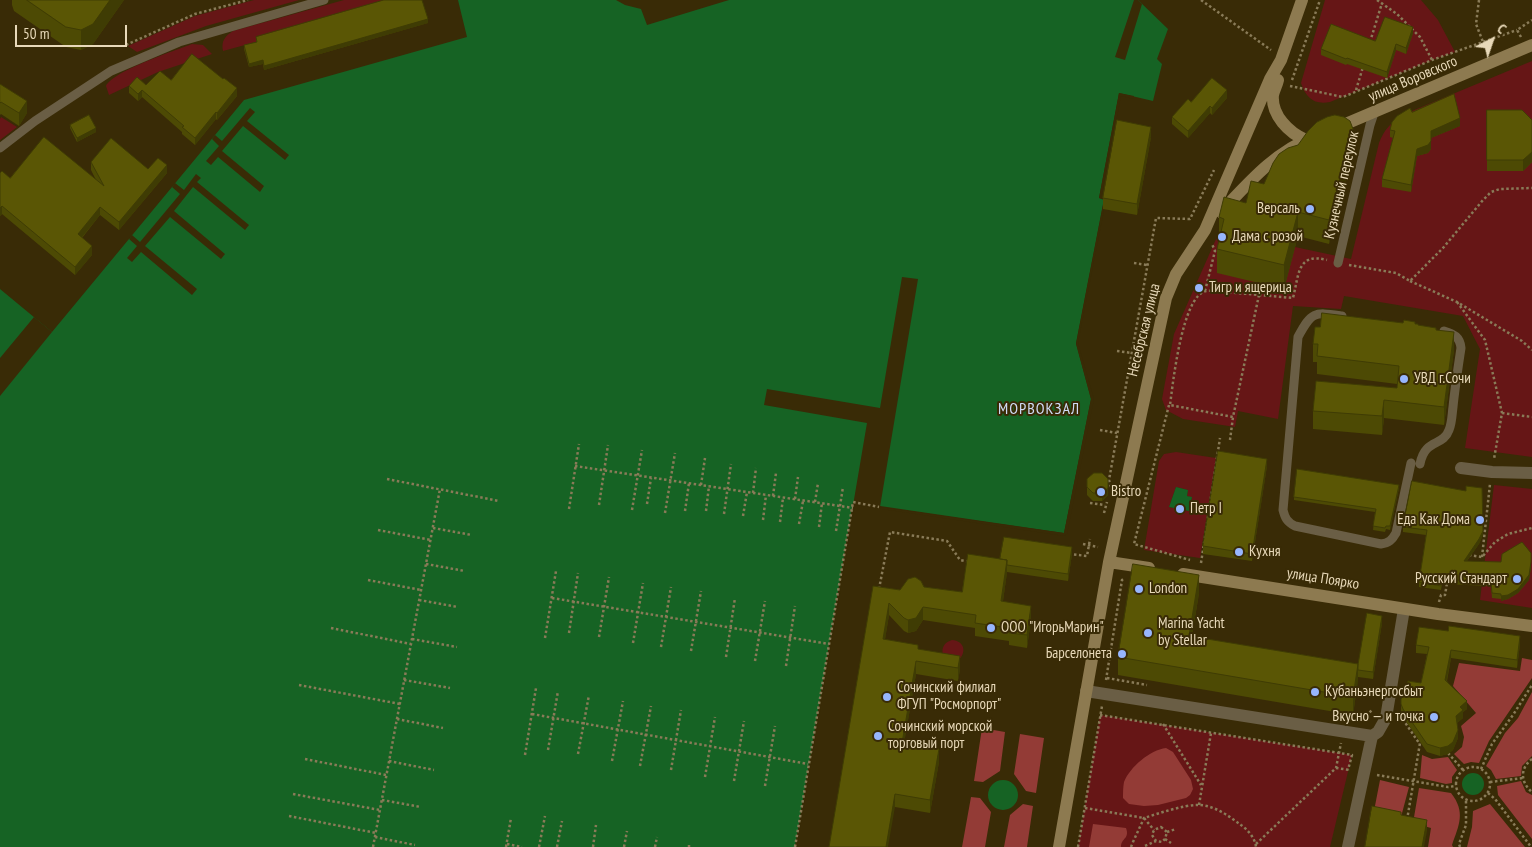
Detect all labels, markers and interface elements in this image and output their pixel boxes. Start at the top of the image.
scale bar [18,15,130,47]
north arrow [1467,15,1517,65]
text: С [1494,20,1510,38]
text: 50 m [23,24,49,43]
street label: улица Воровского [1366,52,1460,106]
street label: Кузнечный переулок [1321,129,1363,241]
place label: Версаль [1257,200,1300,218]
marker: Версаль [1304,203,1316,215]
place label: Дама с розой [1232,228,1303,246]
marker: Дама с розой [1216,231,1228,243]
place label: Тигр и ящерица [1209,279,1292,297]
street label: Несебрская улица [1124,282,1164,378]
marker: Тигр и ящерица [1193,282,1205,294]
place label: УВД г.Сочи [1414,370,1471,388]
marker: УВД г.Сочи [1398,373,1410,385]
district label: МОРВОКЗАЛ [997,399,1081,419]
place label: Bistro [1111,483,1141,501]
marker: Bistro [1095,486,1107,498]
place label: Петр I [1190,500,1222,518]
marker: Петр I [1174,503,1186,515]
place label: Еда Как Дома [1397,511,1470,529]
marker: Еда Как Дома [1474,514,1486,526]
place label: Кухня [1249,543,1280,561]
marker: Кухня [1233,546,1245,558]
street label: улица Поярко [1286,564,1360,594]
place label: Русский Стандарт [1415,570,1507,588]
marker: Русский Стандарт [1511,573,1523,585]
place label: London [1149,580,1187,598]
marker: London [1133,583,1145,595]
place label: Marina Yacht by Stellar [1158,615,1225,650]
place label: ООО "ИгорьМарин" [1001,619,1104,637]
marker: ООО "ИгорьМарин" [985,622,997,634]
marker: Marina Yacht by Stellar [1142,627,1154,639]
place label: Барселонета [1046,645,1112,663]
marker: Барселонета [1116,648,1128,660]
place label: Сочинский филиал ФГУП "Росморпорт" [897,679,1001,714]
place label: Кубаньэнергосбыт [1325,683,1423,701]
marker: Кубаньэнергосбыт [1309,686,1321,698]
marker: Сочинский филиал ФГУП "Росморпорт" [881,691,893,703]
place label: Вкусно — и точка [1332,708,1424,726]
marker: Вкусно — и точка [1428,711,1440,723]
place label: Сочинский морской торговый порт [888,718,992,753]
marker: Сочинский морской торговый порт [872,730,884,742]

